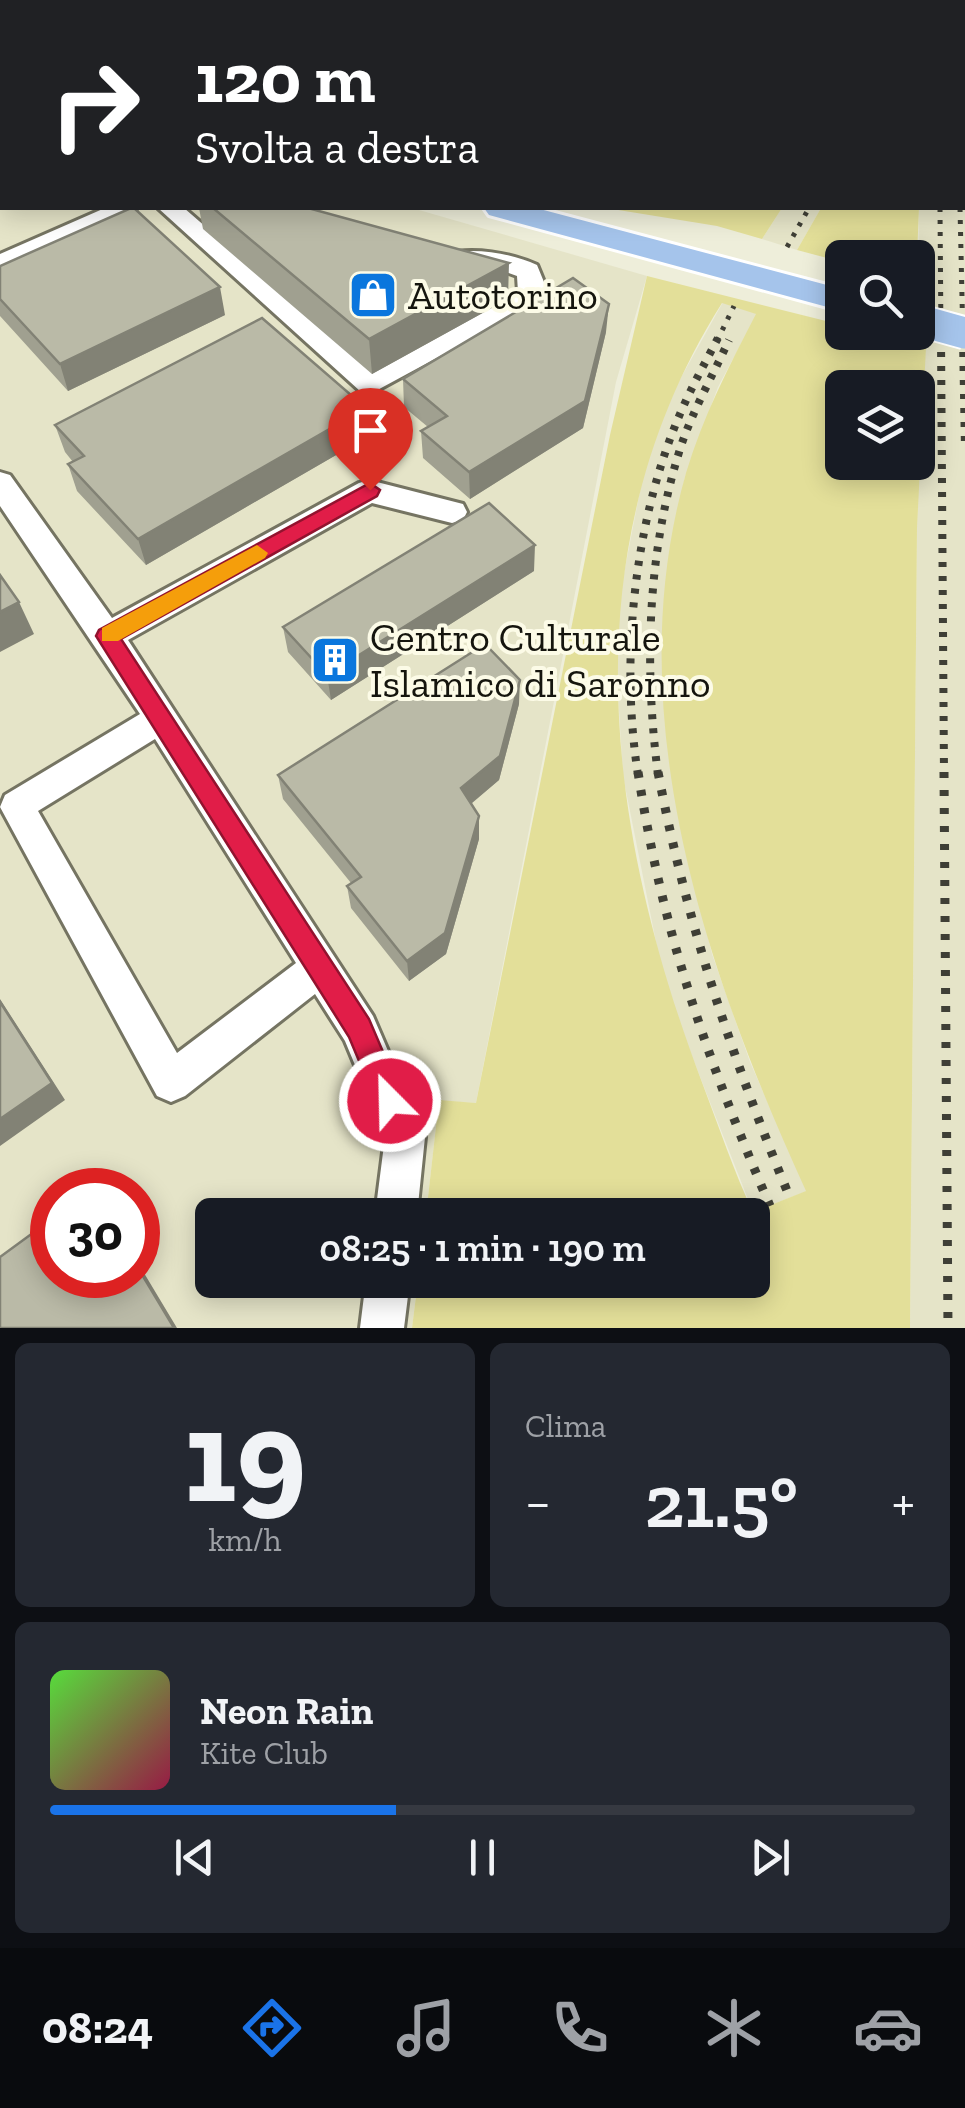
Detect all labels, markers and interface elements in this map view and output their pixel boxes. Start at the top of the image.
text: 120 m [195,36,376,120]
icon: right [30,40,160,170]
text: Svolta a destra [195,121,479,175]
map controls [825,240,935,480]
button: search [825,240,935,350]
shop icon: Autotorino [347,269,399,321]
place label: Autotorino [408,271,598,319]
button: layers [825,370,935,480]
pin [328,388,413,491]
icon: arrive [343,403,398,458]
place label: Centro Culturale Islamico di Saronno [370,613,710,707]
building icon: Centro Culturale Islamico di Saronno [309,634,361,686]
position arrow [338,1049,442,1153]
speed limit sign: 30 [30,1168,160,1298]
text: 08:25 · 1 min · 190 m [319,1225,646,1271]
text: 19 [184,1378,306,1534]
text: Clima [525,1407,606,1445]
text: 21.5° [645,1456,798,1546]
text: − [525,1469,551,1535]
text: + [892,1469,915,1535]
text: km/h [208,1521,282,1559]
text: Neon Rain [200,1688,373,1734]
text: Kite Club [200,1734,328,1772]
icon: previous [167,1830,222,1885]
icon: pause [455,1830,510,1885]
icon: next [743,1830,798,1885]
icon: directions [237,1993,307,2063]
icon: music [391,1993,461,2063]
icon: phone [545,1993,615,2063]
icon: climate [699,1993,769,2063]
icon: car [853,1993,923,2063]
text: 08:24 [42,2001,153,2055]

